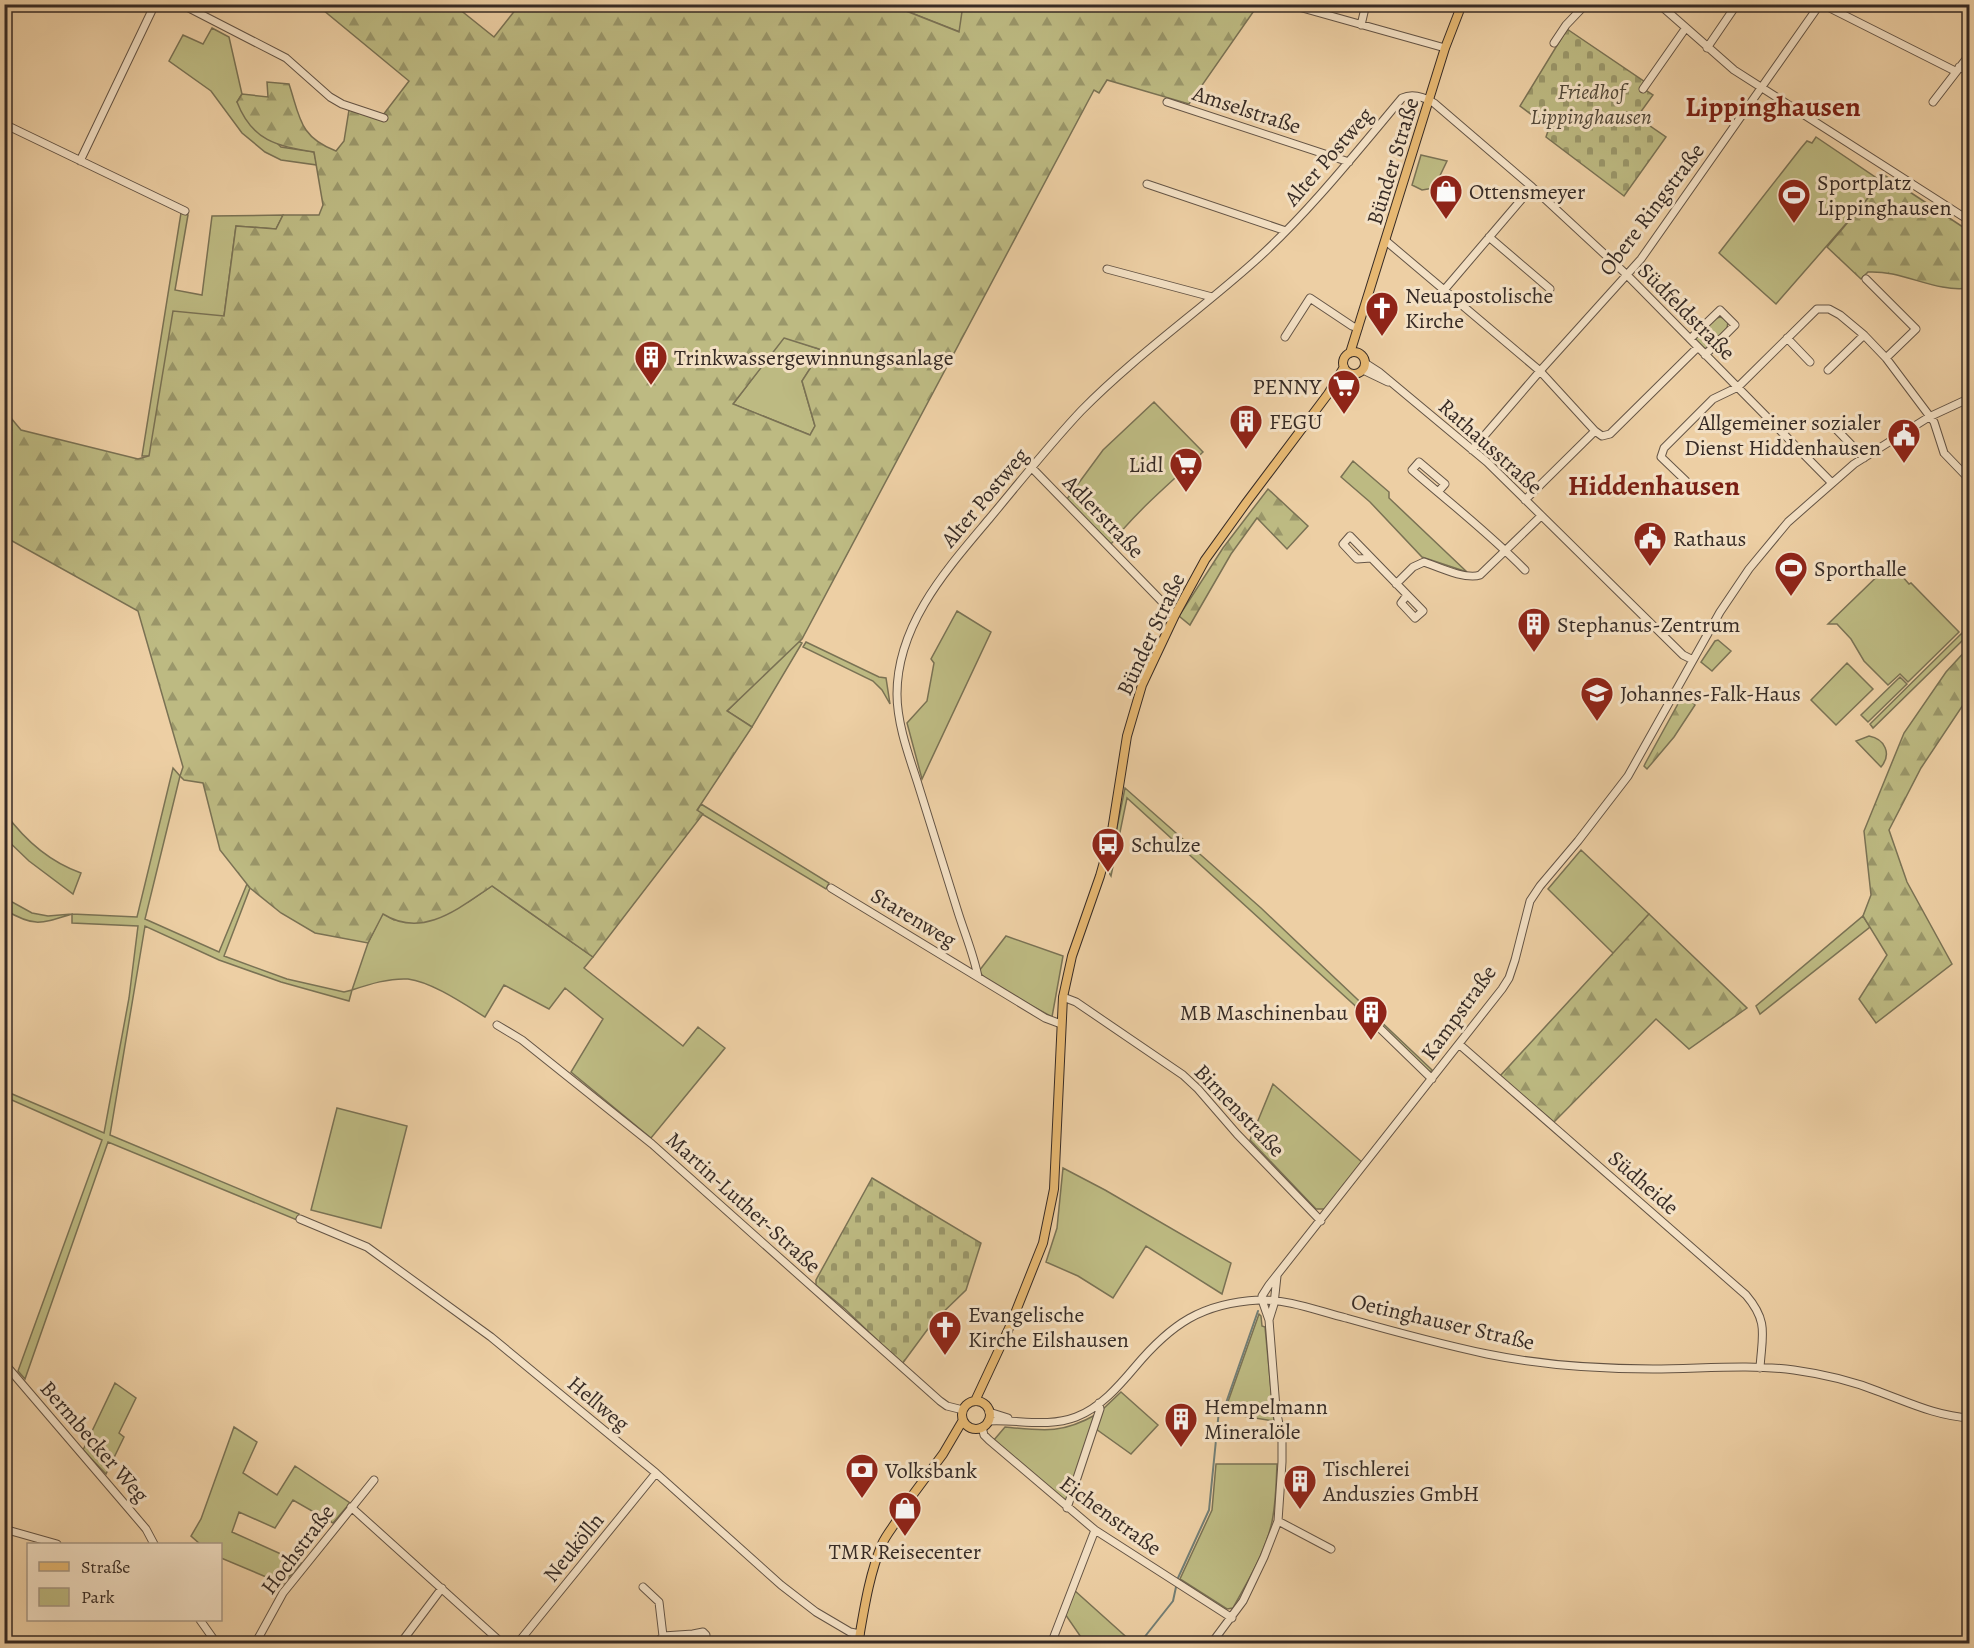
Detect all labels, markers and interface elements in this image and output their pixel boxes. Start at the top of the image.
park label: Friedhof Lippinghausen [1530,77,1652,132]
street label: Amselstraße [1188,78,1305,142]
district label: Lippinghausen [1685,88,1861,126]
street label: Bünder Straße [1359,94,1427,229]
street label: Alter Postweg [1277,101,1380,213]
street label: Obere Ringstraße [1592,137,1712,282]
place label: Sportplatz Lippinghausen [1817,168,1952,223]
shop icon: Ottensmeyer [1428,173,1464,220]
place label: Ottensmeyer [1469,177,1585,207]
sports icon: Sportplatz Lippinghausen [1776,177,1812,224]
street label: Südfeldstraße [1631,256,1742,367]
place label: Neuapostolische Kirche [1405,281,1553,336]
church icon: Neuapostolische Kirche [1364,290,1400,337]
building icon: Trinkwassergewinnungsanlage [633,339,669,386]
place label: Trinkwassergewinnungsanlage [674,343,954,373]
supermarket icon: PENNY [1326,368,1362,415]
place label: PENNY [1252,372,1322,402]
street label: Rathausstraße [1432,392,1549,502]
building icon: FEGU [1228,403,1264,450]
place label: FEGU [1269,407,1323,437]
place label: Allgemeiner sozialer Dienst Hiddenhausen [1684,408,1881,463]
public building icon: Allgemeiner sozialer Dienst Hiddenhausen [1886,417,1922,464]
street label: Alter Postweg [934,441,1035,555]
supermarket icon: Lidl [1168,446,1204,493]
place label: Lidl [1128,450,1163,480]
district label: Hiddenhausen [1568,467,1740,505]
street label: Adlerstraße [1055,468,1151,565]
public building icon: Rathaus [1632,520,1668,567]
place label: Rathaus [1673,524,1746,554]
sports icon: Sporthalle [1773,550,1809,597]
place label: Sporthalle [1814,554,1907,584]
street label: Bünder Straße [1109,568,1192,700]
building icon: Stephanus-Zentrum [1516,606,1552,653]
place label: Stephanus-Zentrum [1557,610,1740,640]
school or university icon: Johannes-Falk-Haus [1579,675,1615,722]
place label: Johannes-Falk-Haus [1620,679,1801,709]
bus stop icon: Schulze [1090,826,1126,873]
place label: Schulze [1131,830,1201,860]
street label: Starenweg [865,881,962,955]
street label: Kampstraße [1414,959,1504,1066]
building icon: MB Maschinenbau [1353,994,1389,1041]
place label: MB Maschinenbau [1180,998,1348,1028]
street label: Birnenstraße [1187,1057,1291,1164]
street label: Martin-Luther-Straße [659,1125,827,1280]
street label: Südheide [1601,1144,1685,1222]
street label: Oetinghauser Straße [1348,1286,1537,1358]
place label: Evangelische Kirche Eilshausen [968,1300,1129,1355]
church icon: Evangelische Kirche Eilshausen [927,1309,963,1356]
street label: Hellweg [561,1369,636,1439]
street label: Bermbecker Weg [33,1374,156,1509]
place label: Hempelmann Mineralöle [1204,1392,1328,1447]
building icon: Hempelmann Mineralöle [1163,1401,1199,1448]
bank icon: Volksbank [844,1452,880,1499]
place label: Tischlerei Anduszies GmbH [1322,1454,1479,1509]
place label: Volksbank [884,1456,977,1486]
building icon: Tischlerei Anduszies GmbH [1282,1463,1318,1510]
street label: Eichenstraße [1053,1469,1167,1563]
shop icon: TMR Reisecenter [887,1490,923,1537]
street label: Hochstraße [254,1498,342,1601]
street label: Neukölln [537,1507,611,1589]
place label: TMR Reisecenter [829,1537,981,1567]
legend [27,1543,222,1621]
text: Straße [81,1555,130,1579]
text: Park [81,1585,115,1609]

